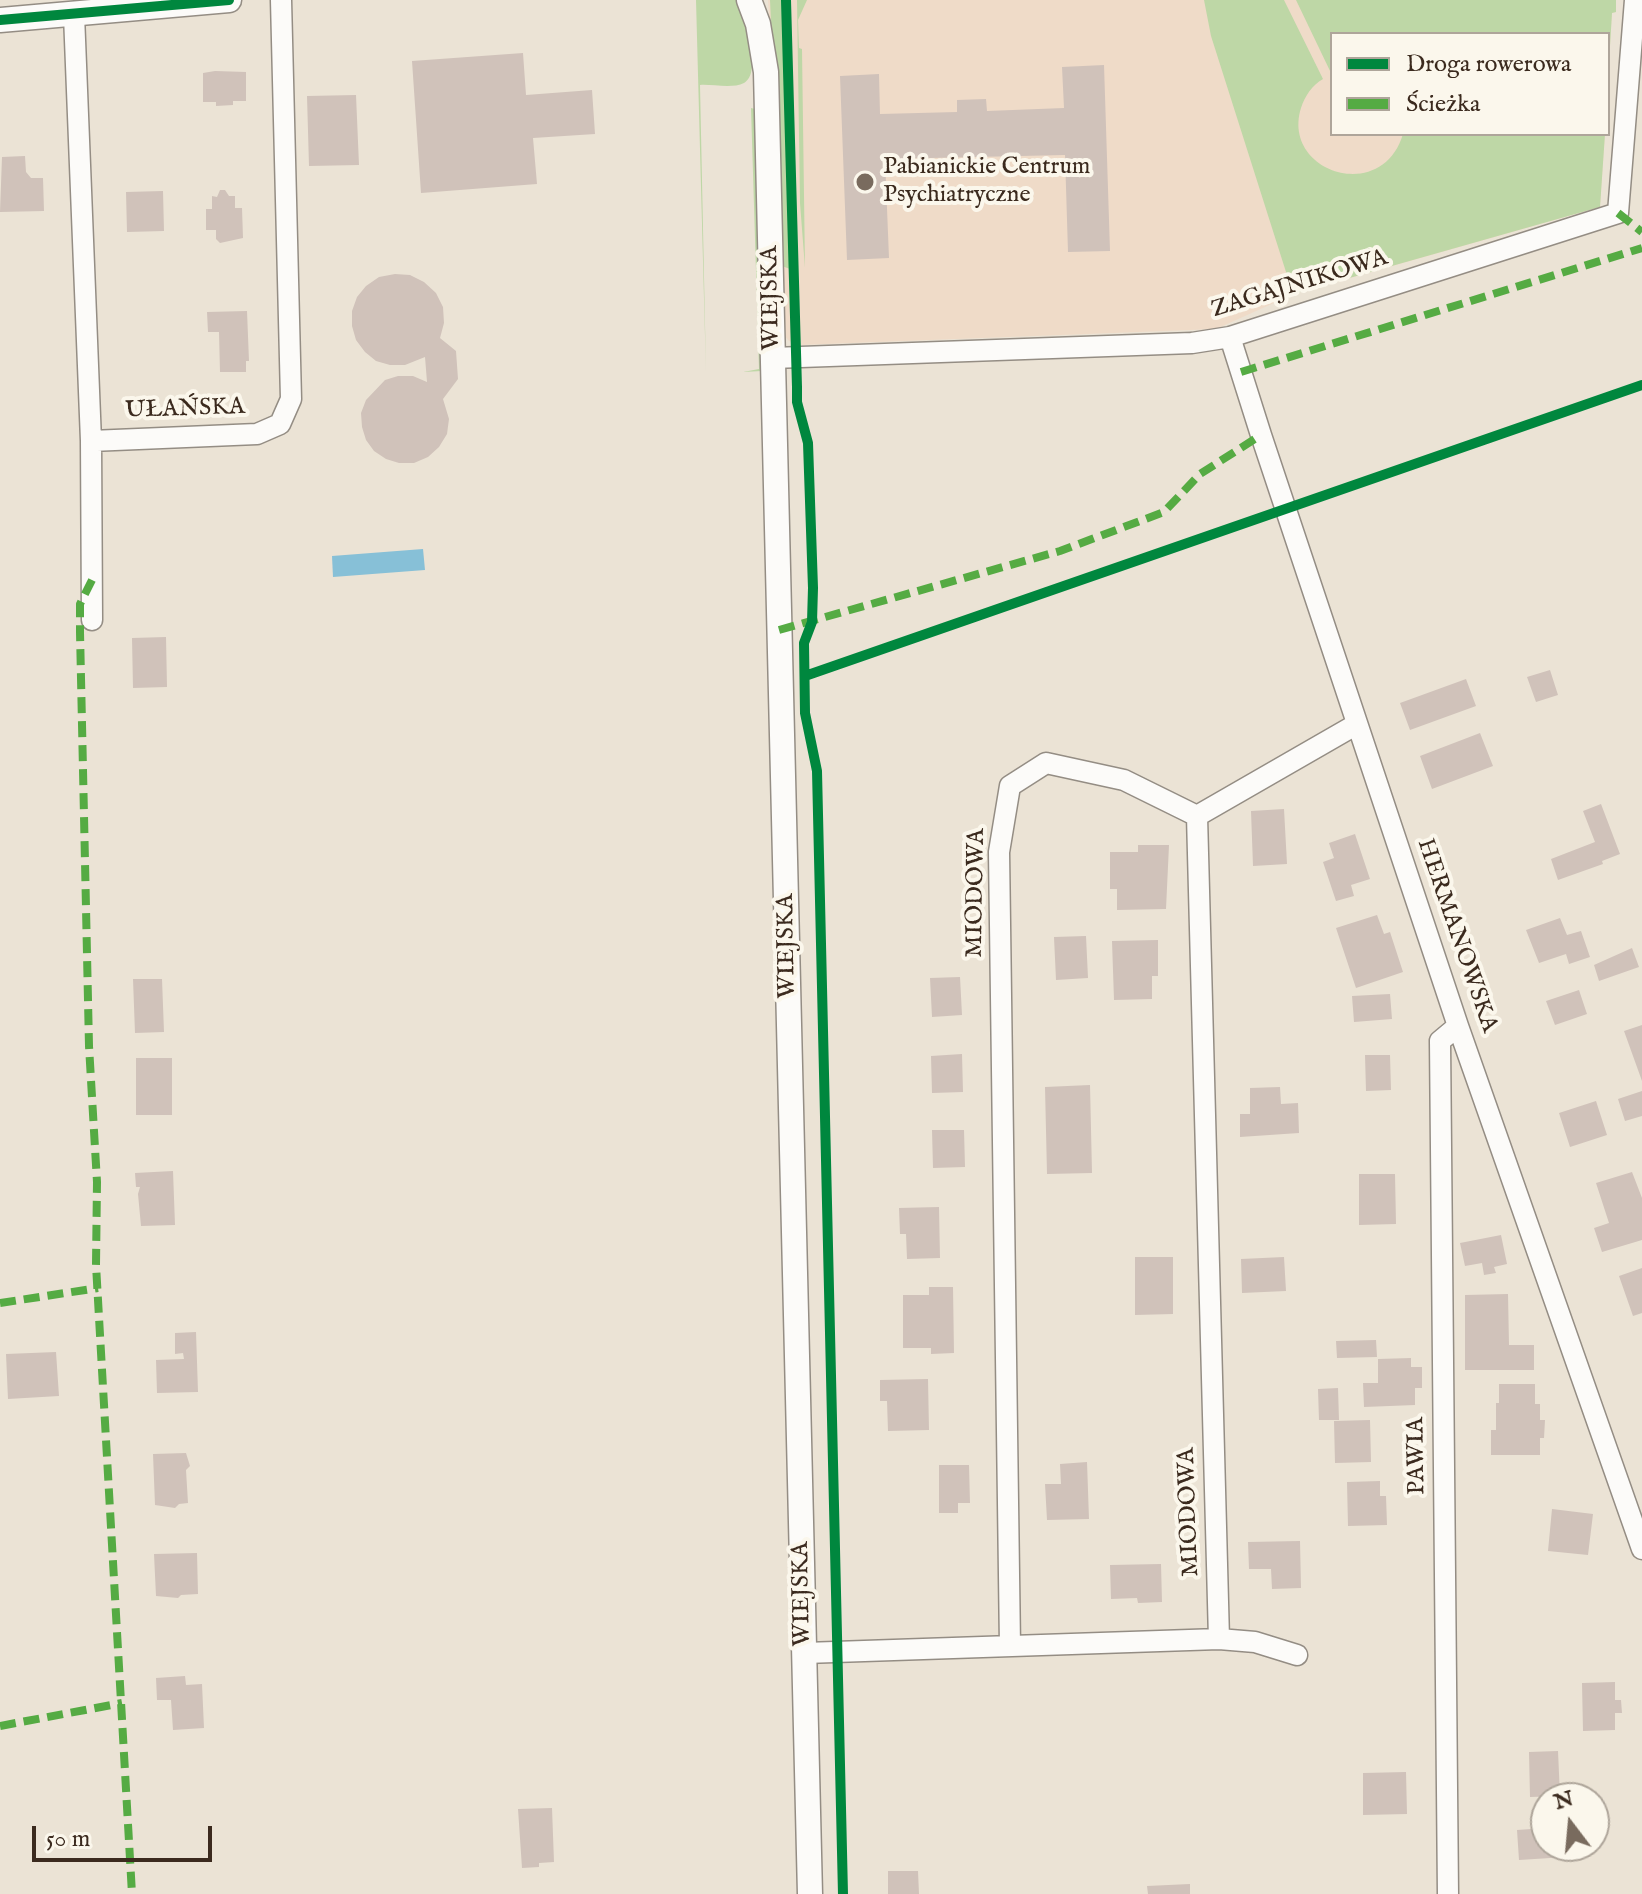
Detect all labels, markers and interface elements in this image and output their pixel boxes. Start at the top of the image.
legend [1330,32,1610,136]
text: Droga rowerowa [1406,49,1571,80]
text: Ścieżka [1406,89,1480,120]
place label: Pabianickie Centrum Psychiatryczne [883,154,1090,210]
marker: Pabianickie Centrum Psychiatryczne [854,171,876,193]
street label: WIEJSKA [757,245,787,351]
street label: ZAGAJNIKOWA [1208,245,1392,325]
street label: UŁAŃSKA [125,394,245,426]
street label: MIODOWA [961,828,993,958]
street label: HERMANOWSKA [1409,835,1503,1037]
street label: WIEJSKA [773,893,803,999]
street label: PAWIA [1403,1417,1433,1495]
street label: MIODOWA [1173,1447,1207,1577]
street label: WIEJSKA [788,1541,818,1647]
north arrow [1530,1782,1610,1862]
text: N [1551,1785,1577,1817]
scale bar [36,1810,216,1860]
text: 50 m [46,1824,90,1855]

